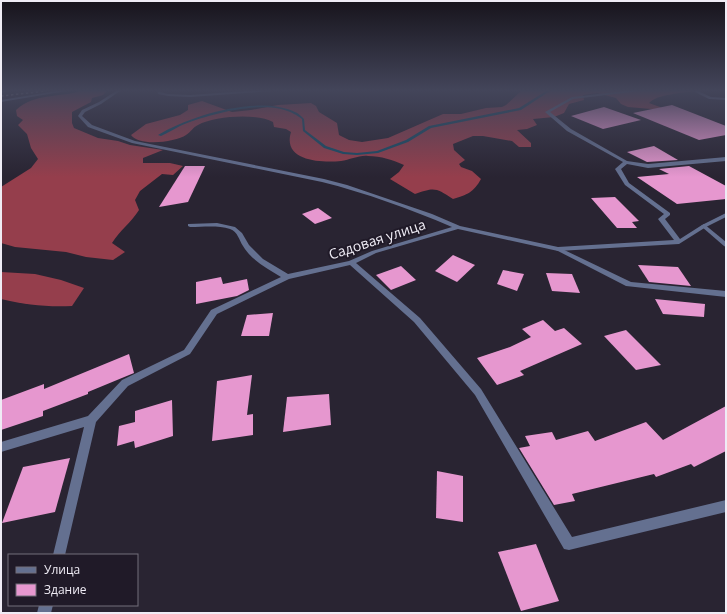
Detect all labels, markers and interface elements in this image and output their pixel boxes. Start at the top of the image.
street label: Садовая улица [326,214,428,264]
legend [8,554,138,606]
text: Улица [44,561,80,578]
text: Здание [44,581,87,598]

